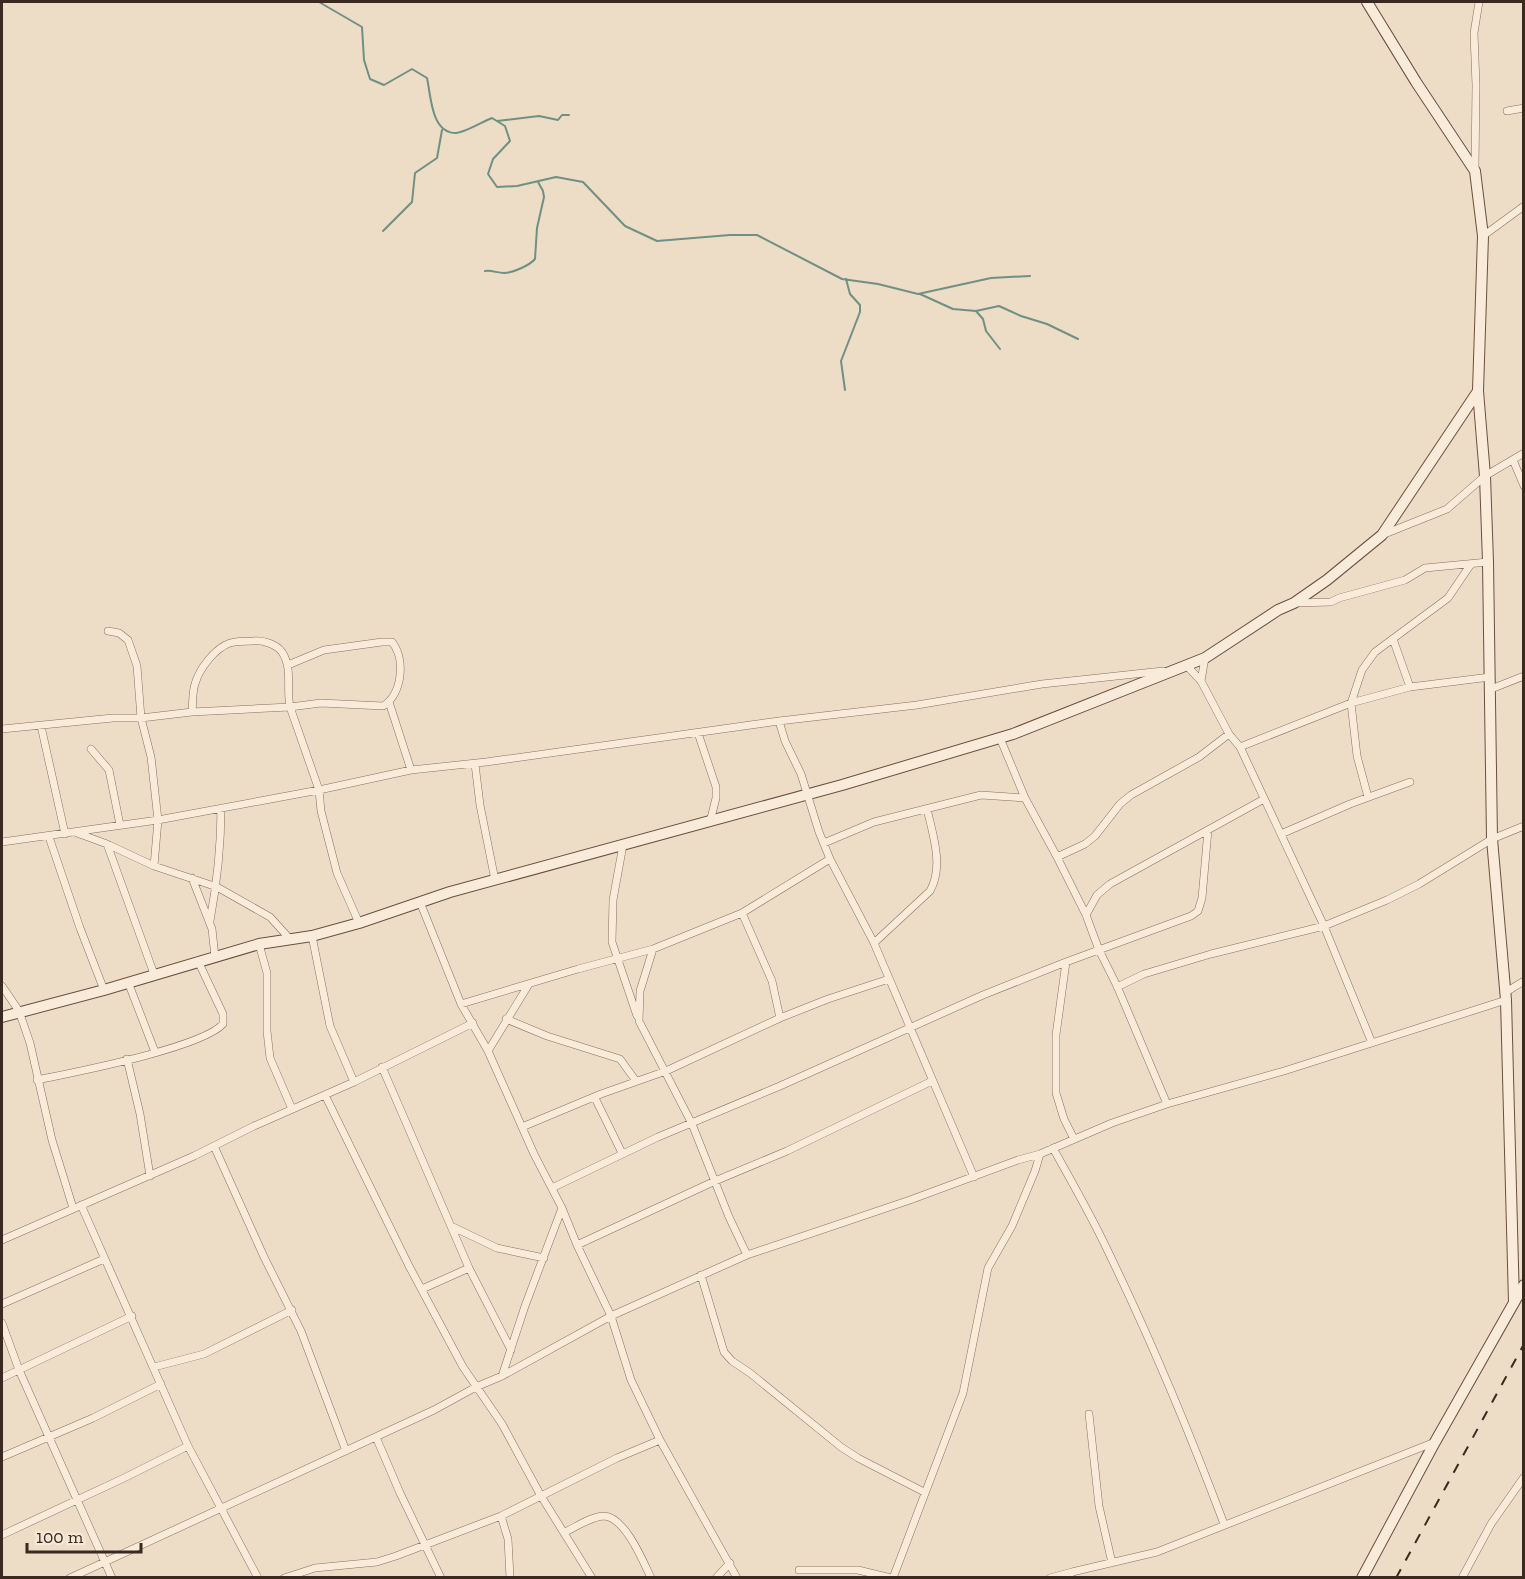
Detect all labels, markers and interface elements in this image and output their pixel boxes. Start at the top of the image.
scale bar [27,1516,141,1554]
text: 100 m [36,1526,84,1548]

